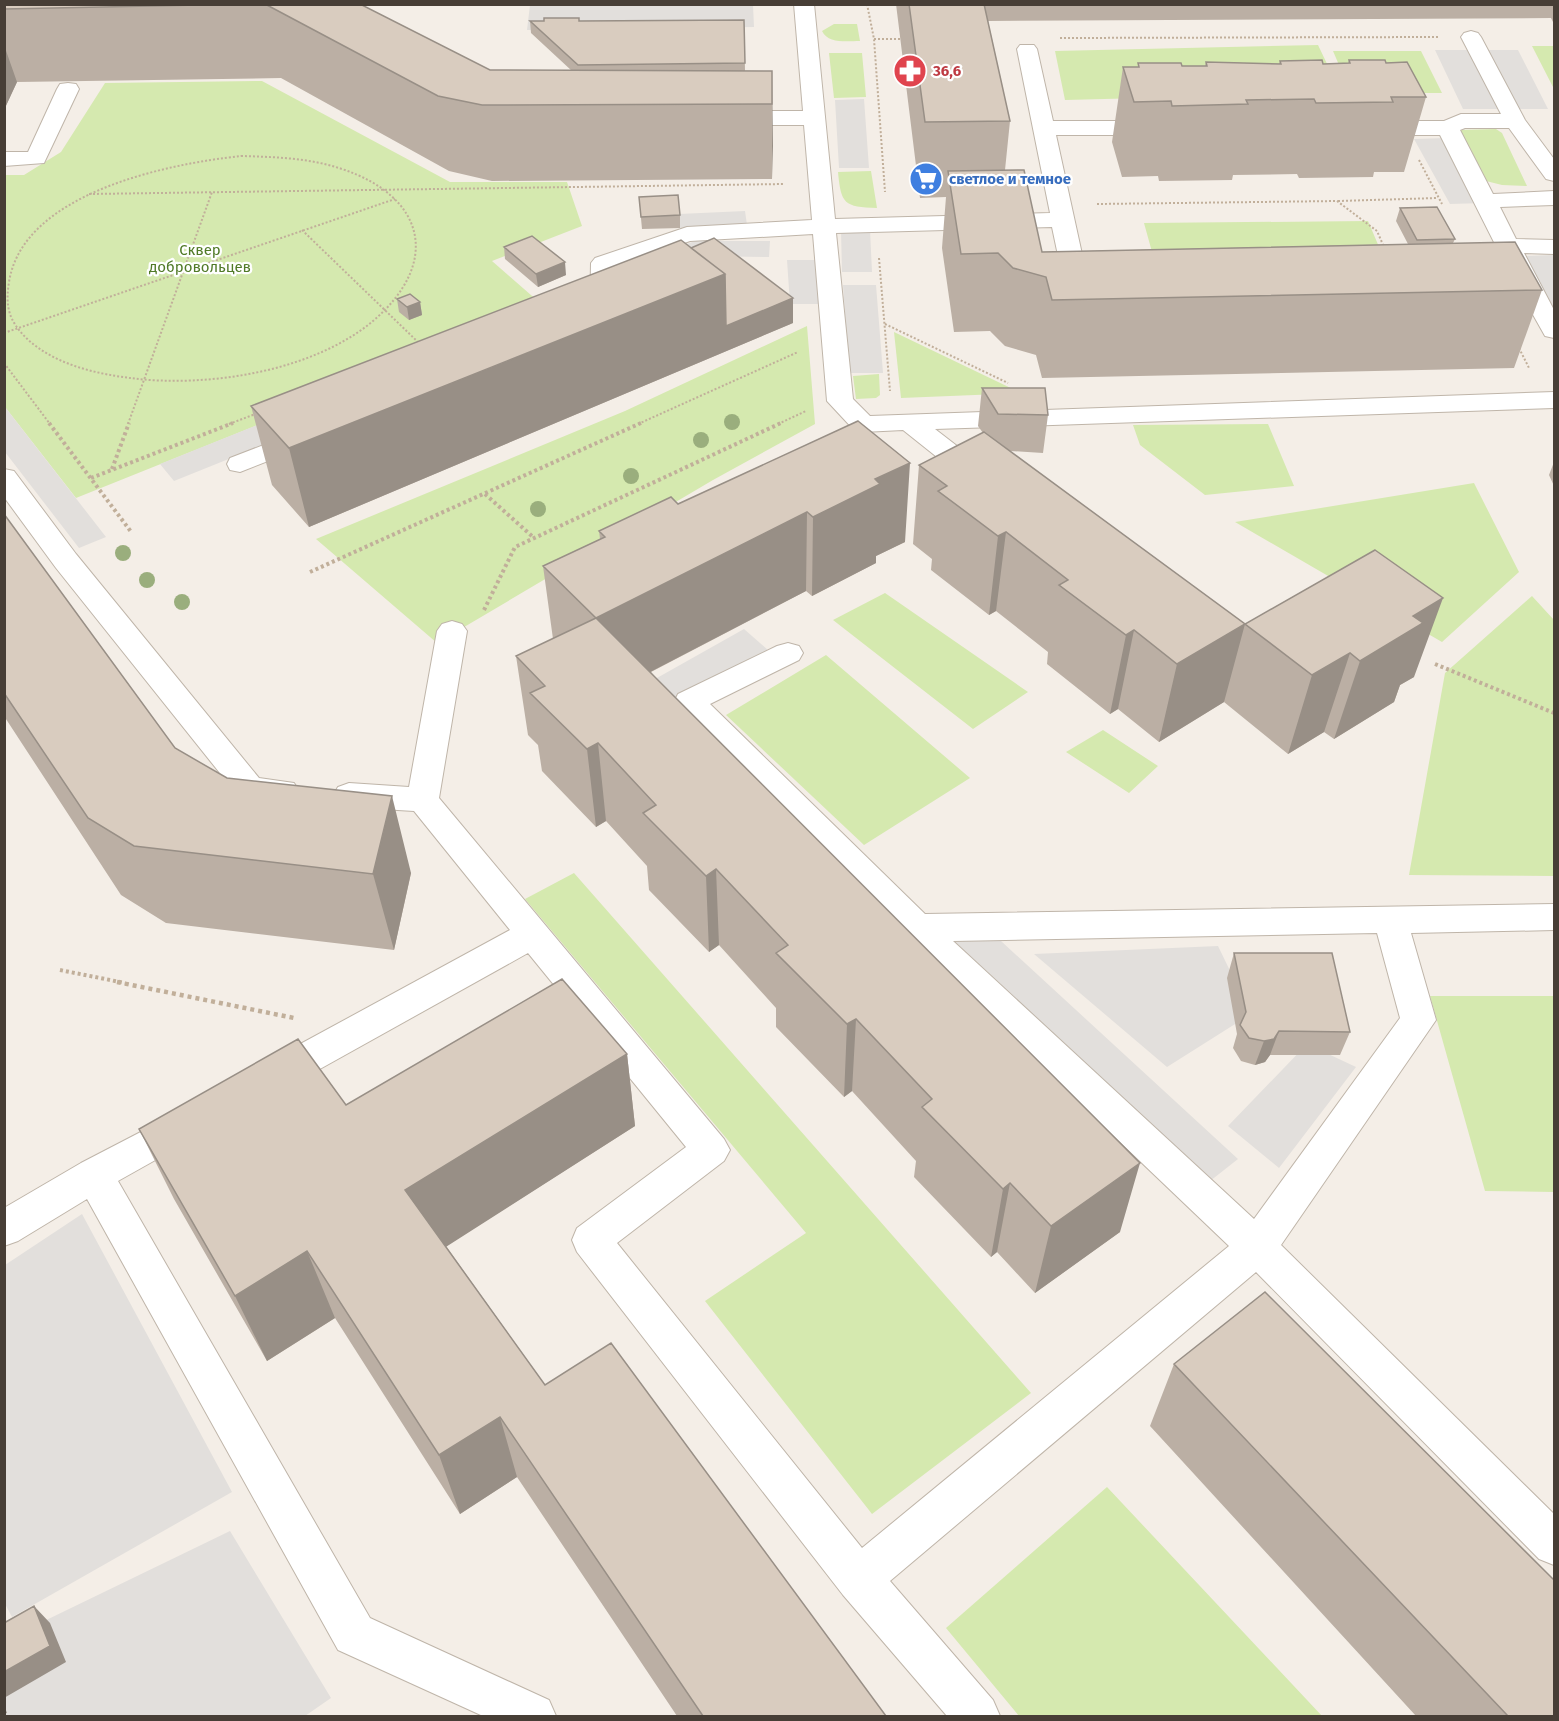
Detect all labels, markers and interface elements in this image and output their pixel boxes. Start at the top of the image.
pharmacy icon: 36,6 [892,53,928,89]
place label: 36,6 [932,62,962,80]
supermarket icon: светлое и темное [908,161,944,197]
place label: светлое и темное [949,170,1071,188]
park label: Сквер добровольцев [149,241,251,276]

